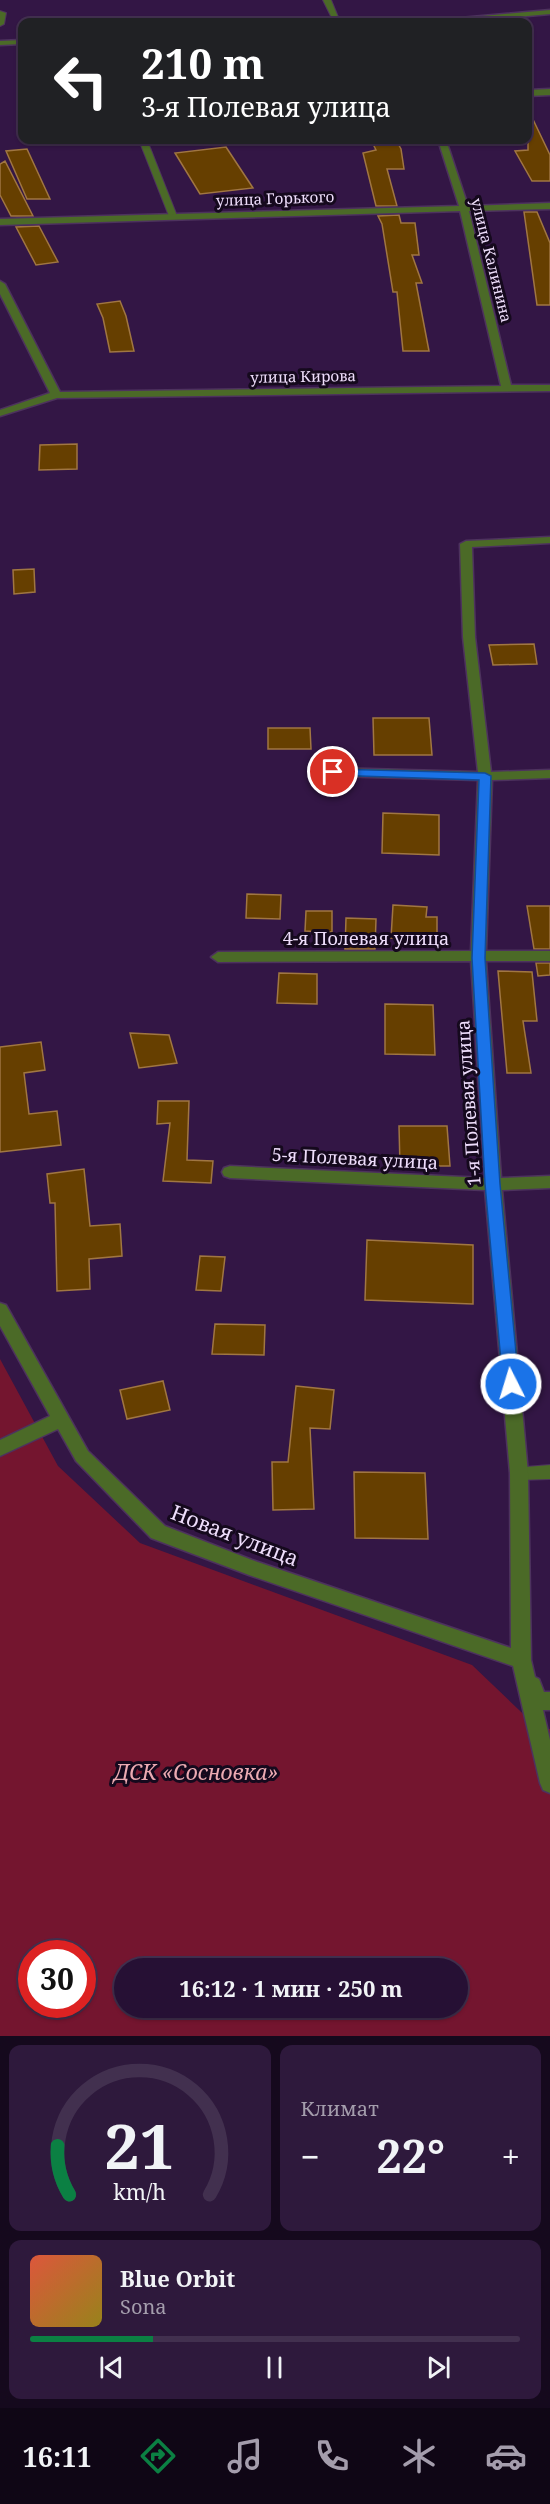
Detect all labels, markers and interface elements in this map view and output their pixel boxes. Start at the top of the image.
text: 210 m [141,34,265,91]
icon: left [42,42,120,120]
text: 3-я Полевая улица [141,88,391,125]
street label: улица Горького [216,186,334,210]
street label: улица Калинина [467,196,517,324]
street label: улица Кирова [250,365,356,387]
pin [307,746,358,797]
icon: arrive [316,755,349,788]
street label: 4-я Полевая улица [283,926,449,950]
street label: 1-я Полевая улица [450,1019,486,1187]
street label: 5-я Полевая улица [271,1142,439,1174]
position arrow [479,1352,543,1416]
street label: Новая улица [167,1498,303,1572]
park label: ДСК «Сосновка» [112,1758,278,1786]
speed limit sign: 30 [18,1940,96,2018]
text: 16:12 · 1 мин · 250 m [179,1973,403,2003]
text: Климат [301,2095,379,2122]
text: 21 [104,2102,175,2187]
text: 22° [376,2125,445,2186]
text: − [301,2134,320,2179]
text: + [502,2134,520,2179]
text: km/h [113,2177,166,2206]
text: Blue Orbit [120,2263,235,2293]
text: Sona [120,2293,167,2320]
icon: previous [95,2351,128,2384]
icon: pause [258,2351,291,2384]
icon: next [422,2351,455,2384]
icon: directions [137,2435,179,2477]
icon: music [224,2435,266,2477]
icon: phone [311,2435,353,2477]
icon: climate [398,2435,440,2477]
icon: car [485,2435,527,2477]
text: 16:11 [23,2438,92,2475]

